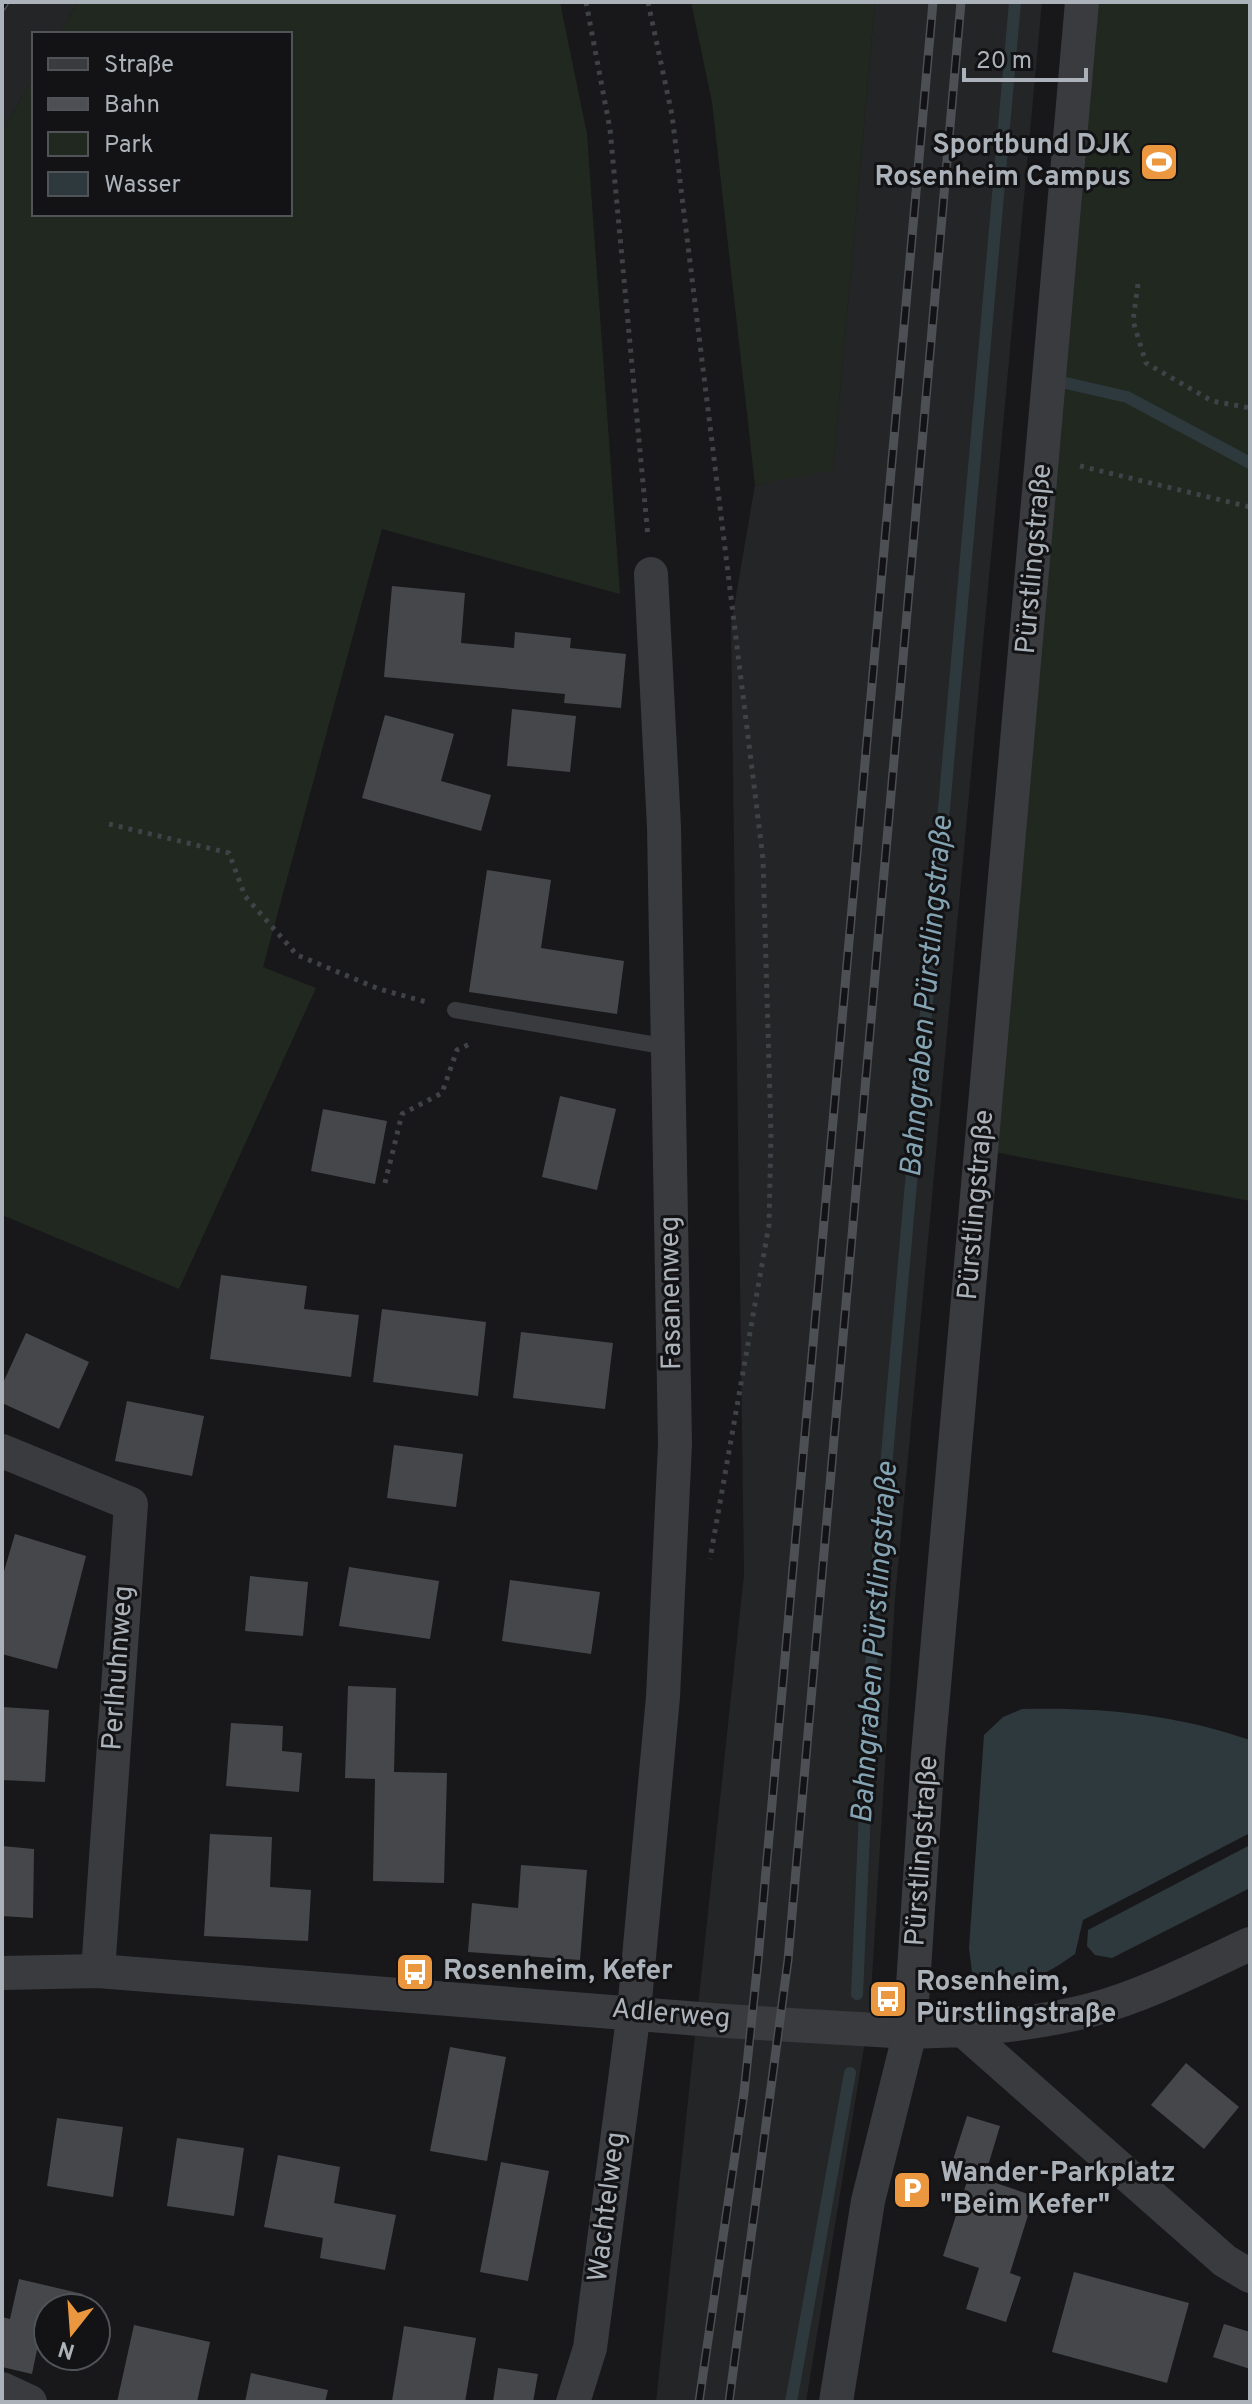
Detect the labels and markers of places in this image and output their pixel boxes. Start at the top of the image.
place label: Sportbund DJK Rosenheim Campus [875,128,1131,196]
sports icon: Sportbund DJK Rosenheim Campus [1138,141,1180,183]
bus stop icon: Rosenheim, Kefer [394,1951,436,1993]
place label: Rosenheim, Kefer [443,1954,673,1990]
place label: Rosenheim, Pürstlingstraße [916,1965,1116,2033]
bus stop icon: Rosenheim, Pürstlingstraße [867,1978,909,2020]
place label: Wander-Parkplatz "Beim Kefer" [940,2156,1176,2224]
parking icon: Wander-Parkplatz "Beim Kefer" [891,2169,933,2211]

